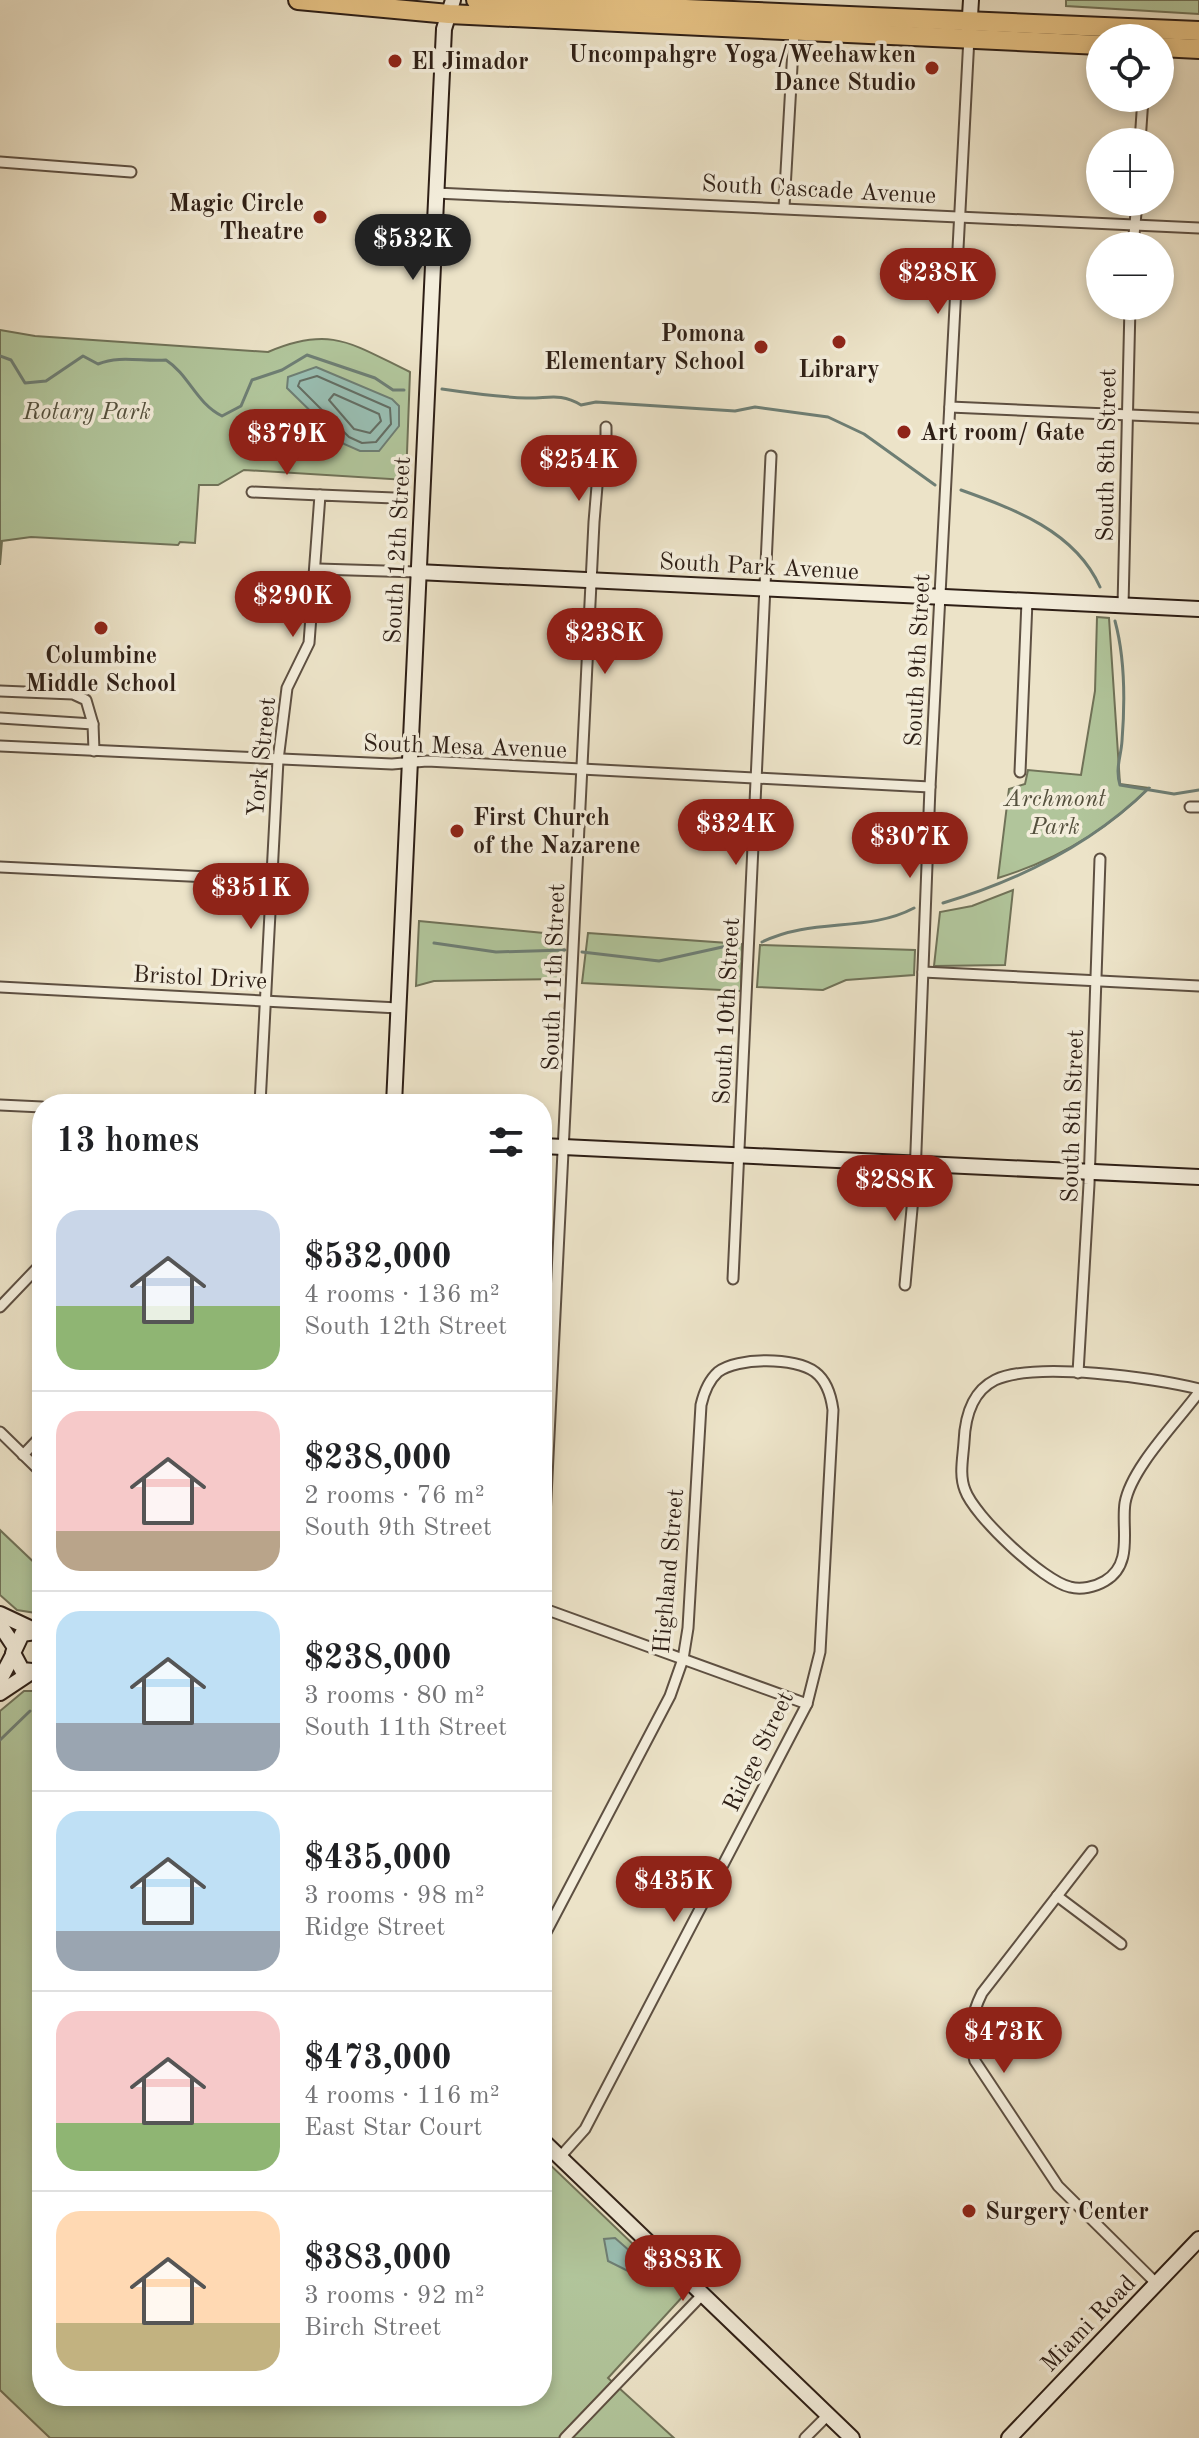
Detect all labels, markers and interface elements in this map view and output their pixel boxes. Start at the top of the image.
map controls [1086,24,1174,320]
button: locate [1086,24,1174,112]
place label: Uncompahgre Yoga/Weehawken Dance Studio [568,44,916,96]
place label: El Jimador [411,51,529,75]
marker: El Jimador [386,52,404,70]
marker: Uncompahgre Yoga/Weehawken Dance Studio [923,59,941,77]
button: + [1086,128,1174,216]
street label: South Cascade Avenue [701,173,937,209]
place label: Magic Circle Theatre [169,193,304,245]
marker: Magic Circle Theatre [311,208,329,226]
pin: $532K [357,214,469,282]
text: $532K [373,227,453,253]
button: − [1086,232,1174,320]
pin: $238K [882,248,994,316]
text: $238K [898,261,978,287]
place label: Pomona Elementary School [544,323,745,375]
marker: Library [830,333,848,351]
marker: Pomona Elementary School [752,338,770,356]
place label: Library [798,359,880,383]
street label: South 8th Street [1094,368,1122,542]
park label: Rotary Park [22,401,151,425]
pin: $379K [231,409,343,477]
text: $379K [247,422,327,448]
place label: Art room/ Gate [920,422,1085,446]
marker: Art room/ Gate [895,423,913,441]
pin: $254K [523,435,635,503]
text: $254K [539,448,619,474]
street label: South 12th Street [382,456,416,644]
street label: South Park Avenue [658,551,859,585]
pin: $290K [237,571,349,639]
street label: South 9th Street [902,573,936,747]
text: $290K [253,584,333,610]
pin: $238K [549,608,661,676]
marker: Columbine Middle School [92,619,110,637]
text: $238K [565,621,645,647]
place label: Columbine Middle School [26,645,176,697]
street label: York Street [245,696,281,818]
street label: South Mesa Avenue [362,732,567,764]
park label: Archmont Park [1002,788,1106,840]
pin: $324K [680,799,792,867]
place label: First Church of the Nazarene [473,807,641,859]
text: $324K [696,812,776,838]
pin: $307K [854,812,966,880]
marker: First Church of the Nazarene [448,822,466,840]
text: $307K [870,825,950,851]
pin: $351K [195,863,307,931]
text: $351K [211,876,291,902]
street label: South 11th Street [540,883,570,1071]
street label: South 10th Street [711,917,745,1105]
street label: Bristol Drive [132,963,268,994]
street label: South 8th Street [1059,1029,1089,1203]
icon: filters [484,1120,528,1164]
text: 13 homes [56,1125,199,1159]
pin: $288K [839,1155,951,1223]
text: $288K [855,1168,935,1194]
text: $532,000 [304,1241,452,1275]
icon: home [120,1242,216,1338]
text: 4 rooms · 136 m² [304,1282,500,1308]
text: South 12th Street [304,1314,507,1340]
text: $238,000 [304,1442,452,1476]
icon: home [120,1443,216,1539]
text: 2 rooms · 76 m² [304,1483,485,1509]
street label: Highland Street [651,1488,689,1655]
text: South 9th Street [304,1515,492,1541]
text: $238,000 [304,1642,452,1676]
icon: home [120,1643,216,1739]
text: 3 rooms · 80 m² [304,1683,485,1709]
street label: Ridge Street [720,1688,799,1816]
text: South 11th Street [304,1715,507,1741]
text: $435,000 [304,1842,452,1876]
icon: home [120,1843,216,1939]
pin: $435K [618,1856,730,1924]
text: $435K [634,1869,714,1895]
text: 3 rooms · 98 m² [304,1883,485,1909]
text: Ridge Street [304,1915,445,1941]
pin: $473K [948,2007,1060,2075]
text: $473K [964,2020,1044,2046]
text: $473,000 [304,2042,452,2076]
icon: home [120,2043,216,2139]
text: 4 rooms · 116 m² [304,2083,500,2109]
text: East Star Court [304,2115,482,2141]
place label: Surgery Center [985,2201,1149,2225]
marker: Surgery Center [960,2202,978,2220]
pin: $383K [627,2235,739,2303]
text: $383,000 [304,2242,452,2276]
icon: home [120,2243,216,2339]
text: $383K [643,2248,723,2274]
street label: Miami Road [1038,2271,1141,2377]
text: 3 rooms · 92 m² [304,2283,485,2309]
text: Birch Street [304,2315,441,2341]

